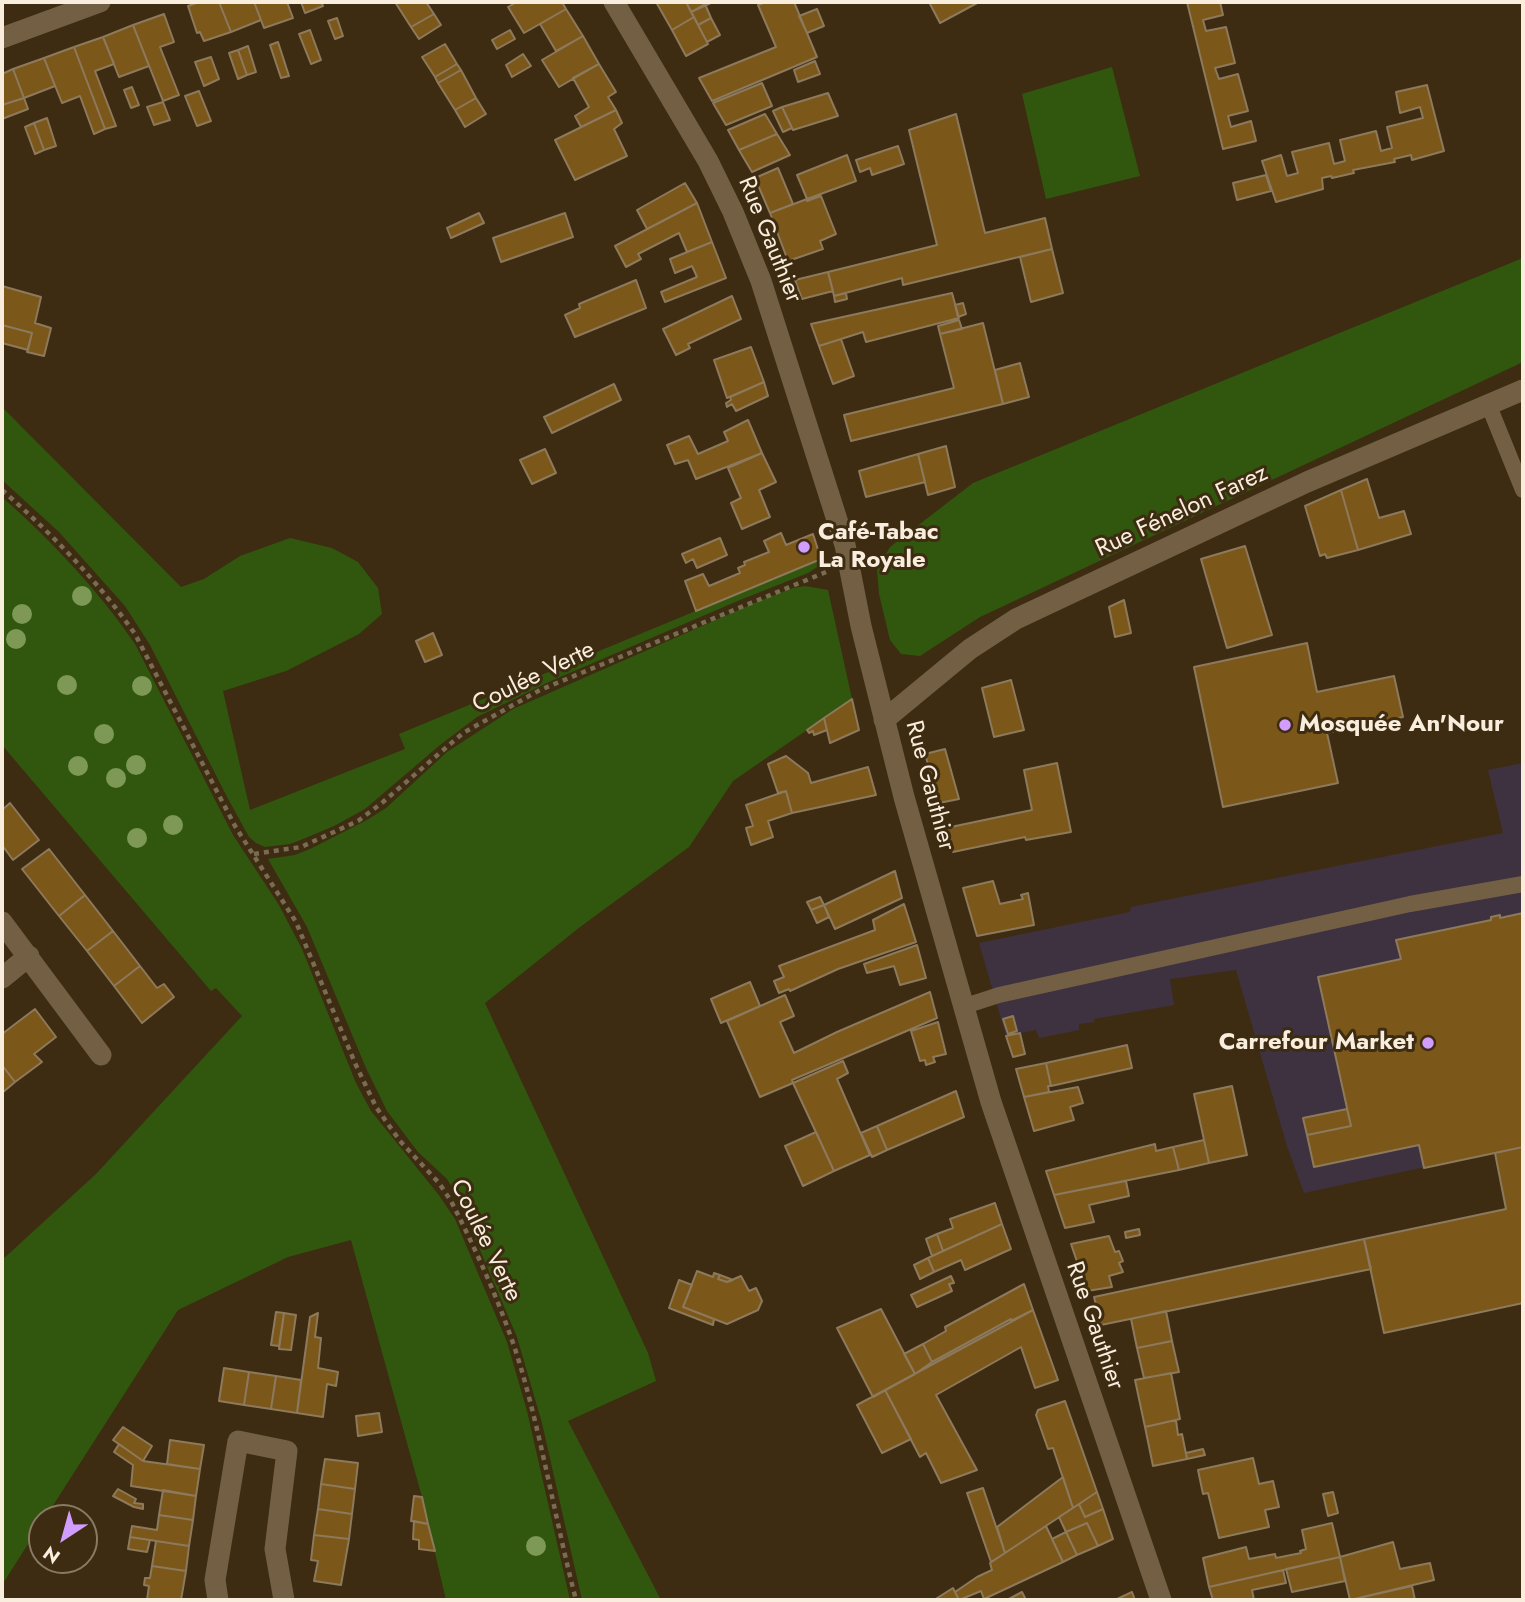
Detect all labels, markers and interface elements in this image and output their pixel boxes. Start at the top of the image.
street label: Rue Gauthier [731,173,807,307]
street label: Rue Fénelon Farez [1091,460,1273,564]
place label: Café-Tabac La Royale [818,519,939,575]
marker: Café-Tabac La Royale [796,539,812,555]
street label: Coulée Verte [468,636,600,720]
place label: Mosquée An'Nour [1299,711,1504,739]
marker: Mosquée An'Nour [1277,717,1293,733]
street label: Rue Gauthier [898,718,960,854]
place label: Carrefour Market [1219,1029,1414,1057]
marker: Carrefour Market [1420,1035,1436,1051]
street label: Coulée Verte [443,1175,527,1307]
street label: Rue Gauthier [1059,1258,1129,1394]
north arrow [28,1504,98,1574]
text: N [37,1539,66,1570]

